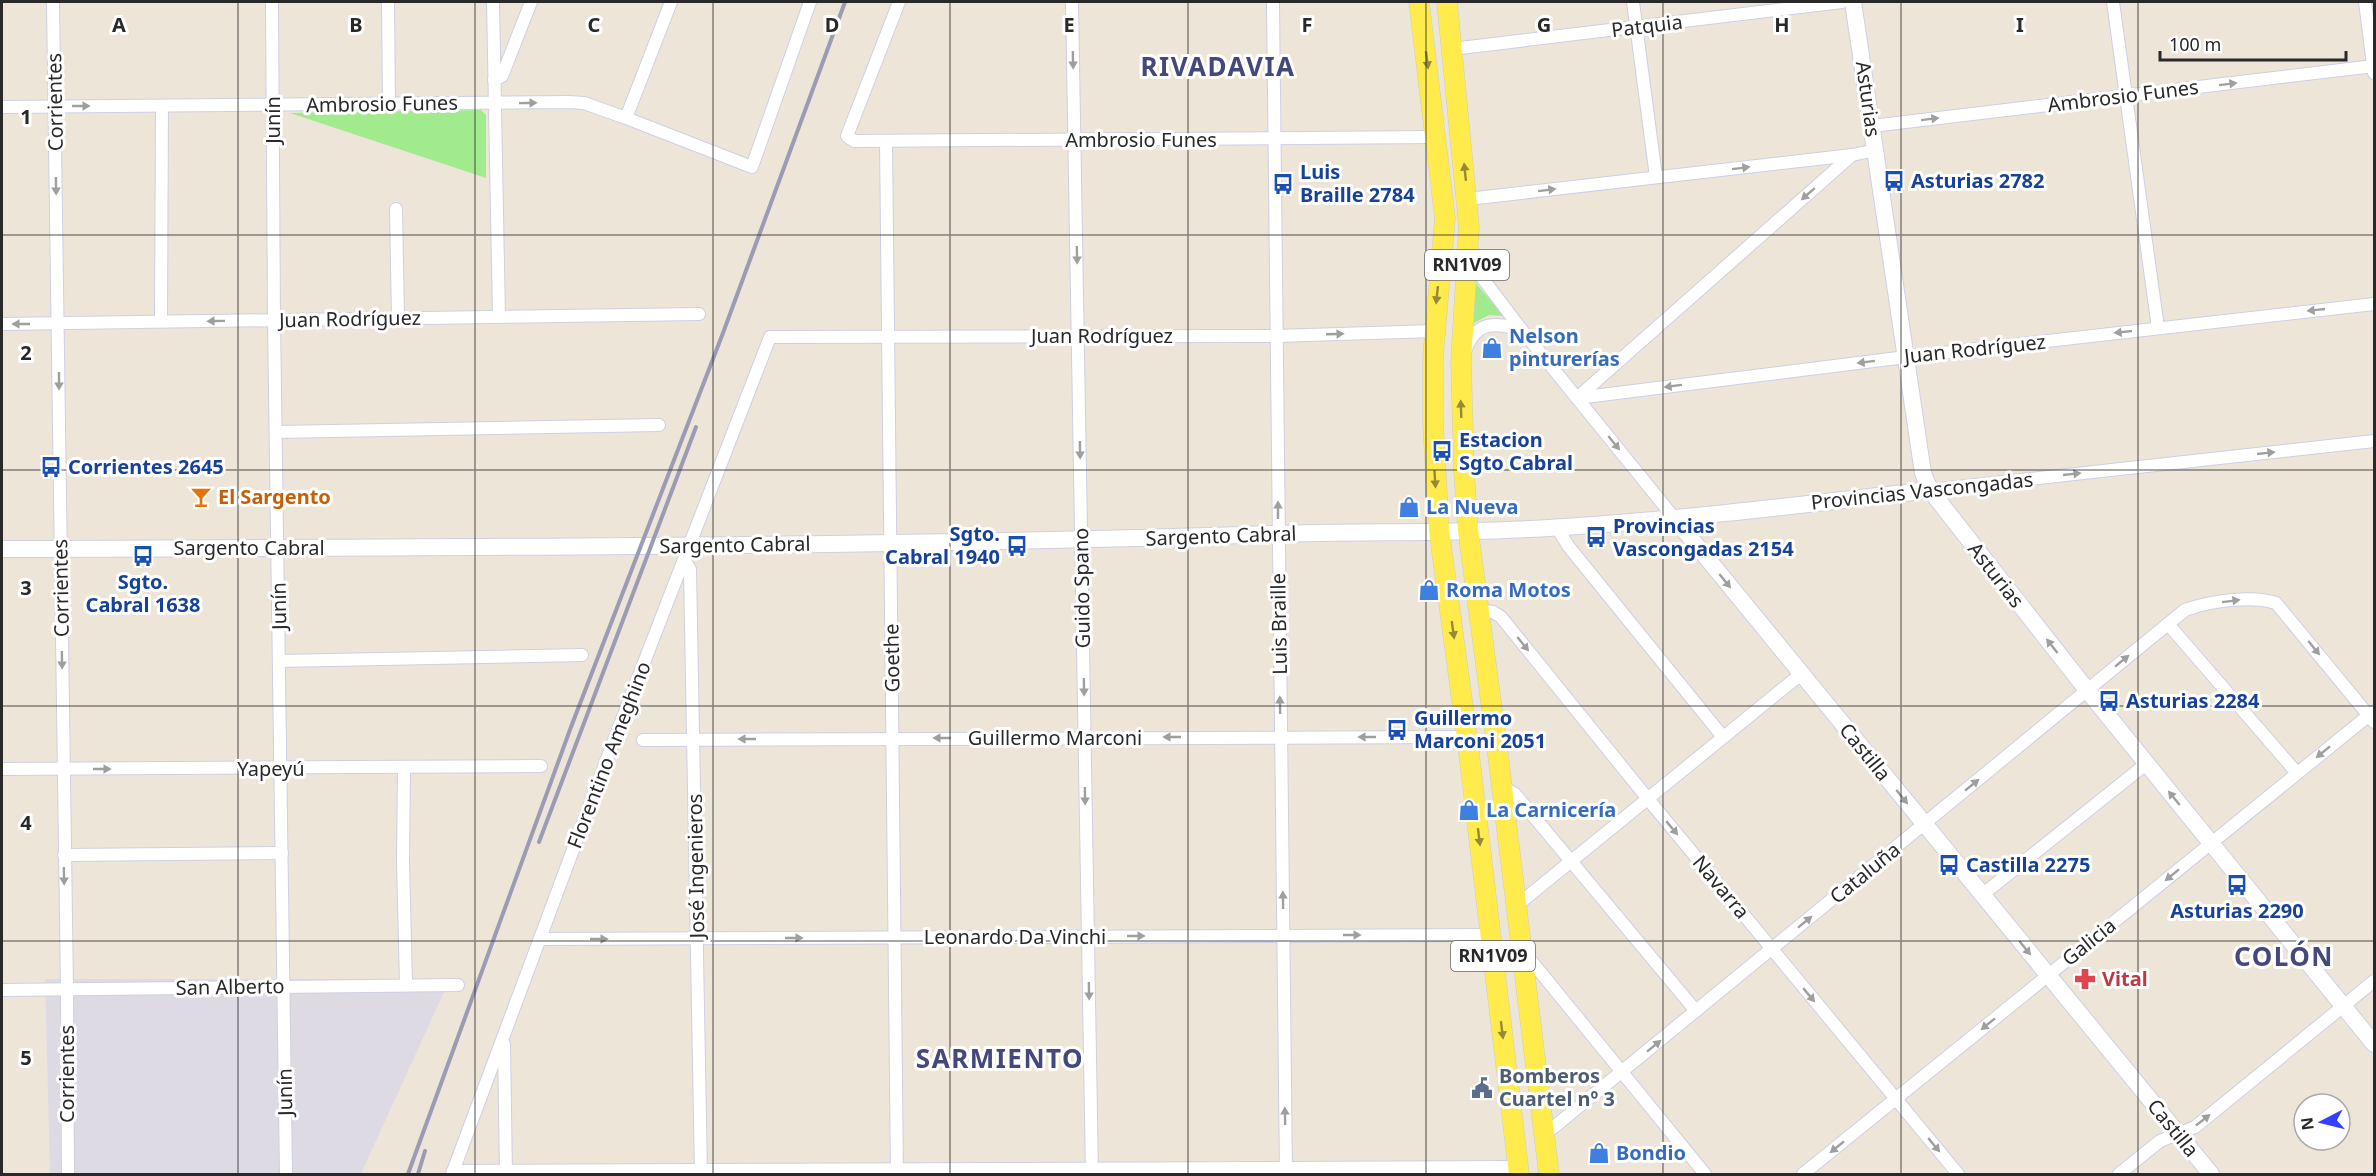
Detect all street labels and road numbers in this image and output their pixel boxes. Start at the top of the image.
street label: Patquia [1610,8,1684,43]
street label: Corrientes [40,53,69,151]
street label: Asturias [1850,59,1887,139]
street label: Ambrosio Funes [2046,73,2200,118]
street label: Ambrosio Funes [306,89,458,118]
street label: Junín [259,96,286,146]
street label: Ambrosio Funes [1065,126,1217,153]
road number: RN1V09 [1425,250,1509,280]
street label: Juan Rodríguez [277,304,421,333]
street label: Juan Rodríguez [1029,322,1173,349]
street label: Juan Rodríguez [1901,328,2047,370]
street label: Provincias Vascongadas [1810,465,2034,516]
street label: Sargento Cabral [1145,519,1297,552]
street label: Guido Spano [1067,527,1096,649]
street label: Sargento Cabral [659,530,811,559]
street label: Sargento Cabral [173,534,325,561]
street label: Asturias [1962,536,2030,613]
street label: Corrientes [46,539,75,637]
street label: Luis Braille [1264,573,1293,675]
street label: Junín [265,582,292,632]
street label: Goethe [877,623,906,693]
street label: Florentino Ameghino [560,657,657,852]
street label: Castilla [1834,717,1897,786]
street label: Guillermo Marconi [968,724,1142,751]
street label: Yapeyú [237,755,305,782]
street label: José Ingenieros [681,793,710,941]
street label: Cataluña [1824,836,1906,909]
street label: Navarra [1687,849,1756,924]
street label: Galicia [2056,912,2121,972]
street label: Leonardo Da Vinchi [924,923,1106,950]
road number: RN1V09 [1451,941,1535,971]
street label: San Alberto [175,972,285,1001]
street label: Corrientes [53,1025,80,1123]
street label: Junín [271,1068,298,1118]
street label: Castilla [2142,1093,2205,1162]

